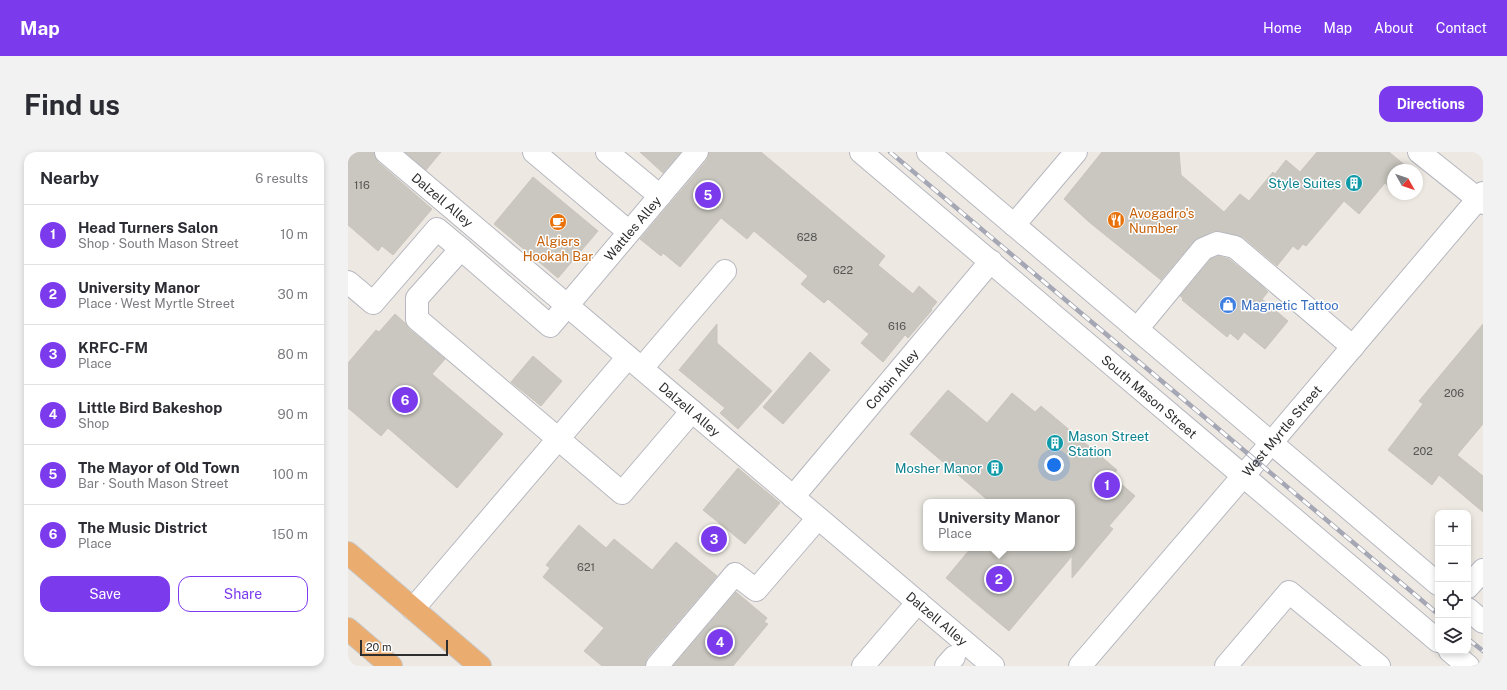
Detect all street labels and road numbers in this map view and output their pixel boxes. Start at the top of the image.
street label: Dalzell Alley [409,170,476,230]
street label: Wattles Alley [601,193,664,264]
street label: Corbin Alley [862,346,922,412]
street label: South Mason Street [1099,352,1200,441]
street label: Dalzell Alley [656,379,723,439]
street label: West Myrtle Street [1239,382,1324,479]
street label: Dalzell Alley [903,588,971,649]

